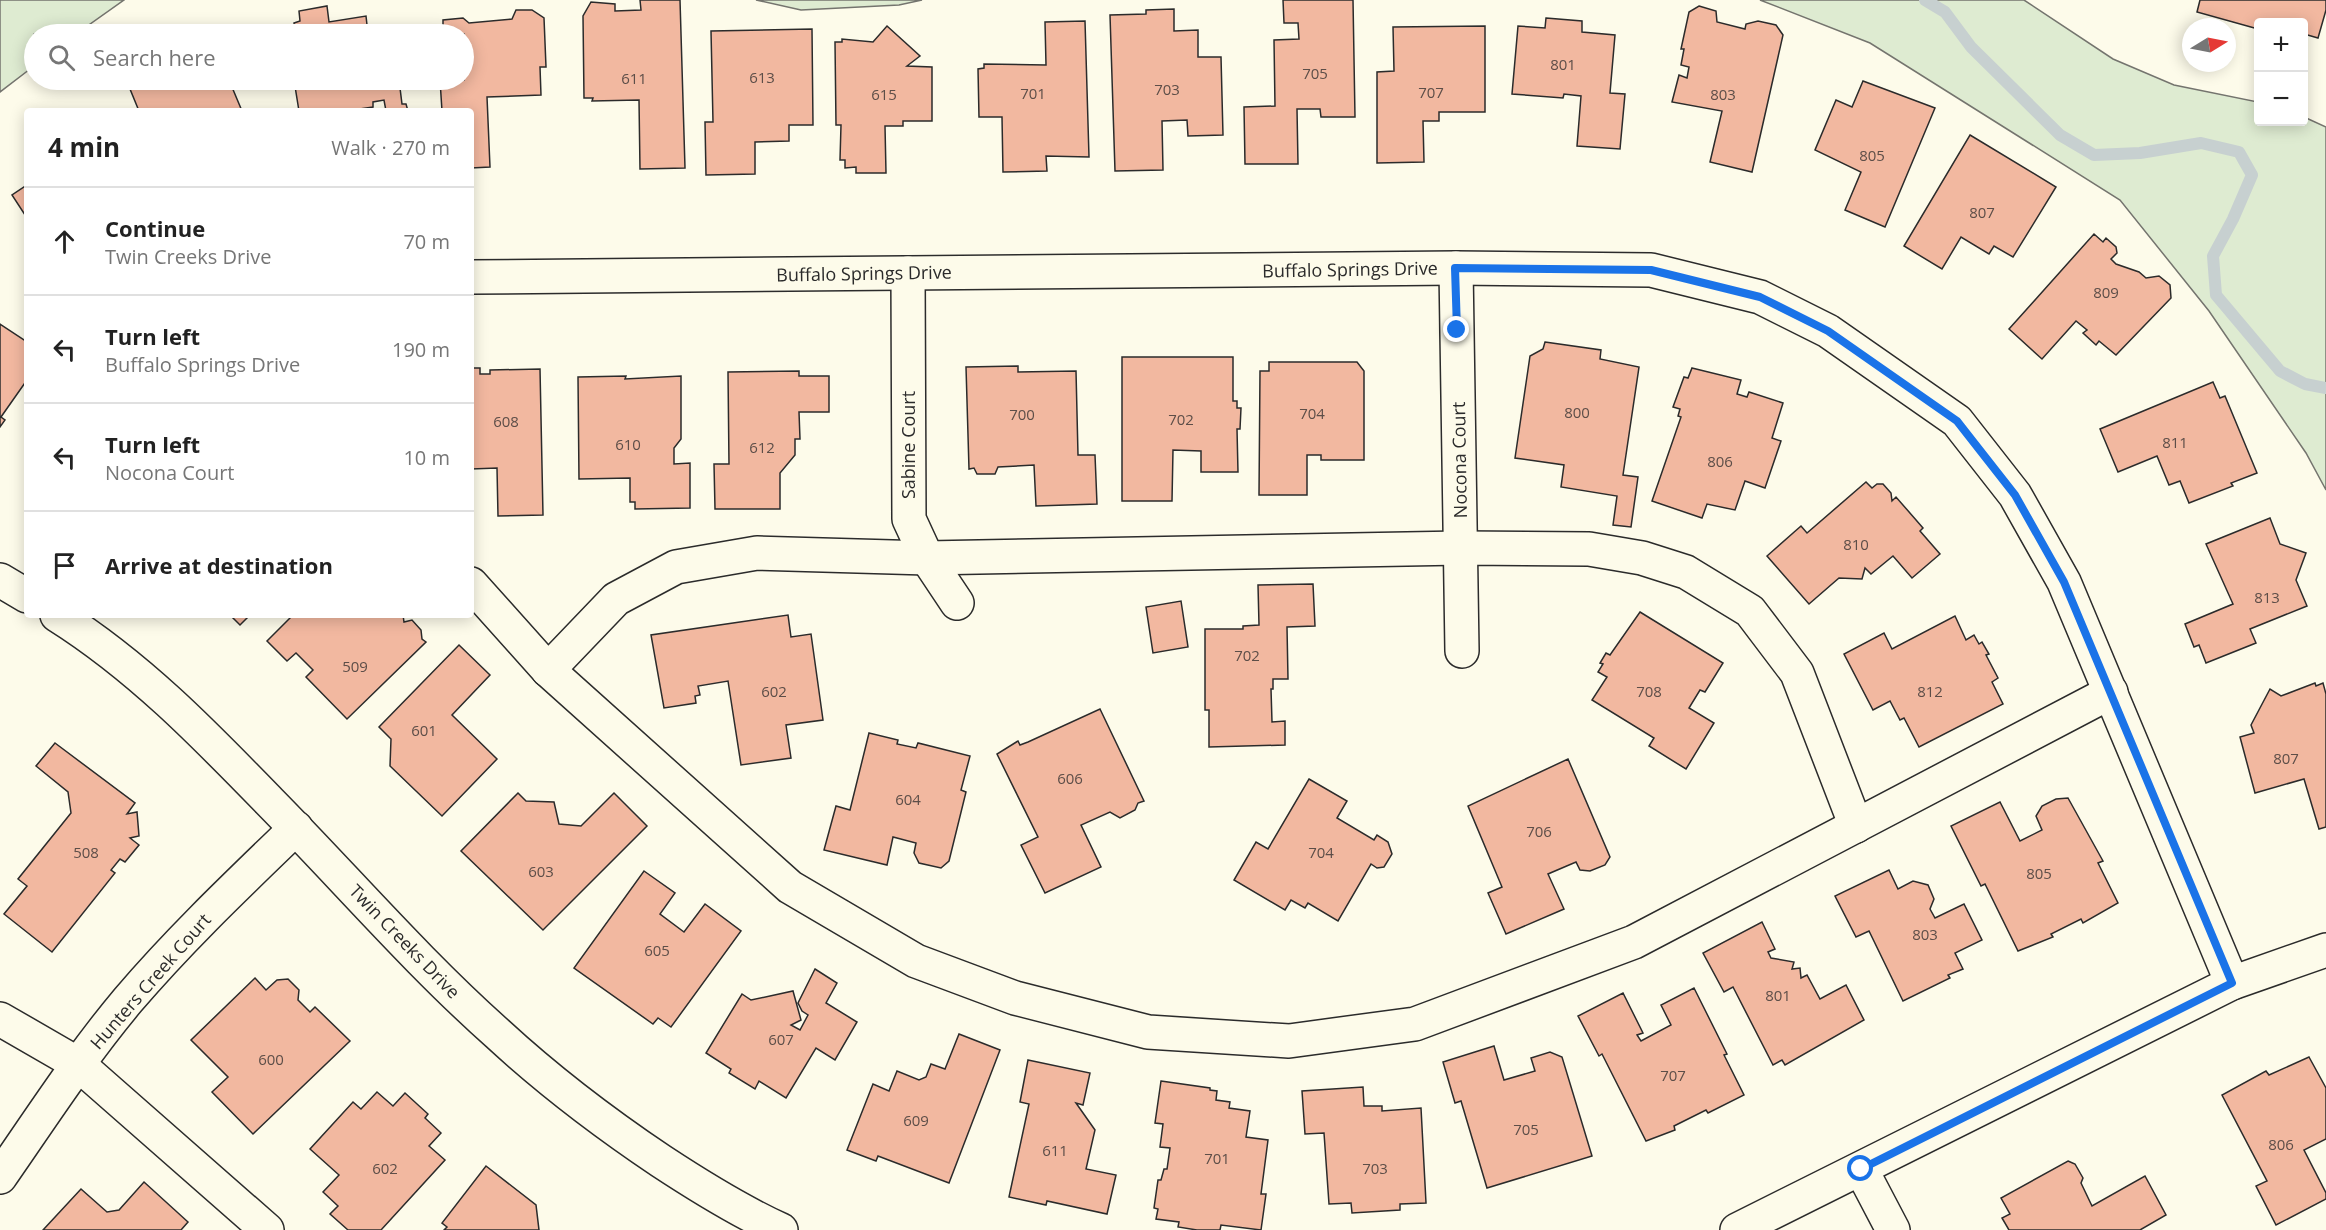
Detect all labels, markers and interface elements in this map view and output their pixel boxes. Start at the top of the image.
north arrow [2182,18,2236,72]
map controls [2254,18,2308,126]
button: + [2254,18,2308,72]
search box [24,24,474,90]
icon: search [45,41,78,74]
text: Search here [93,42,216,72]
house number: 801 [1550,54,1576,74]
house number: 705 [1302,63,1328,83]
house number: 613 [749,67,775,87]
house number: 611 [621,68,647,88]
button: − [2254,72,2308,126]
house number: 703 [1154,79,1180,99]
house number: 707 [1418,82,1444,102]
house number: 701 [1020,83,1046,103]
house number: 615 [871,84,897,104]
house number: 803 [1710,84,1736,104]
text: 4 min [48,129,120,165]
text: Walk · 270 m [331,134,450,161]
house number: 805 [1859,145,1885,165]
house number: 807 [1969,202,1995,222]
text: Continue [105,213,205,243]
icon: ahead [48,225,81,258]
text: 70 m [403,228,450,255]
text: Twin Creeks Drive [105,243,271,270]
street label: Buffalo Springs Drive [1262,255,1438,283]
street label: Buffalo Springs Drive [776,259,952,287]
house number: 809 [2093,282,2119,302]
route end [1443,316,1469,342]
text: Turn left [105,321,200,351]
icon: left [48,333,81,366]
text: 190 m [392,336,450,363]
text: Buffalo Springs Drive [105,351,300,378]
street label: Sabine Court [896,391,920,499]
street label: Nocona Court [1446,402,1472,518]
house number: 800 [1564,402,1590,422]
house number: 704 [1299,403,1325,423]
house number: 700 [1009,404,1035,424]
house number: 702 [1168,409,1194,429]
house number: 608 [493,411,519,431]
text: Turn left [105,429,200,459]
house number: 811 [2162,432,2188,452]
house number: 610 [615,434,641,454]
house number: 612 [749,437,775,457]
icon: left [48,441,81,474]
text: 10 m [403,444,450,471]
house number: 806 [1707,451,1733,471]
text: Nocona Court [105,459,234,486]
house number: 810 [1843,534,1869,554]
icon: arrive [48,549,81,582]
text: Arrive at destination [105,550,333,580]
house number: 813 [2254,587,2280,607]
house number: 702 [1234,645,1260,665]
house number: 509 [342,656,368,676]
house number: 602 [761,681,787,701]
house number: 708 [1636,681,1662,701]
house number: 812 [1917,681,1943,701]
house number: 601 [411,720,437,740]
house number: 807 [2273,748,2299,768]
house number: 606 [1057,768,1083,788]
house number: 604 [895,789,921,809]
house number: 706 [1526,821,1552,841]
house number: 508 [73,842,99,862]
house number: 704 [1308,842,1334,862]
house number: 603 [528,861,554,881]
house number: 805 [2026,863,2052,883]
street label: Twin Creeks Drive [344,879,466,1003]
street label: Hunters Creek Court [84,908,216,1054]
house number: 803 [1912,924,1938,944]
house number: 605 [644,940,670,960]
house number: 801 [1765,985,1791,1005]
house number: 607 [768,1029,794,1049]
house number: 600 [258,1049,284,1069]
house number: 707 [1660,1065,1686,1085]
house number: 609 [903,1110,929,1130]
house number: 705 [1513,1119,1539,1139]
house number: 806 [2268,1134,2294,1154]
house number: 611 [1042,1140,1068,1160]
house number: 701 [1204,1148,1230,1168]
route start [1847,1155,1873,1181]
house number: 602 [372,1158,398,1178]
house number: 703 [1362,1158,1388,1178]

